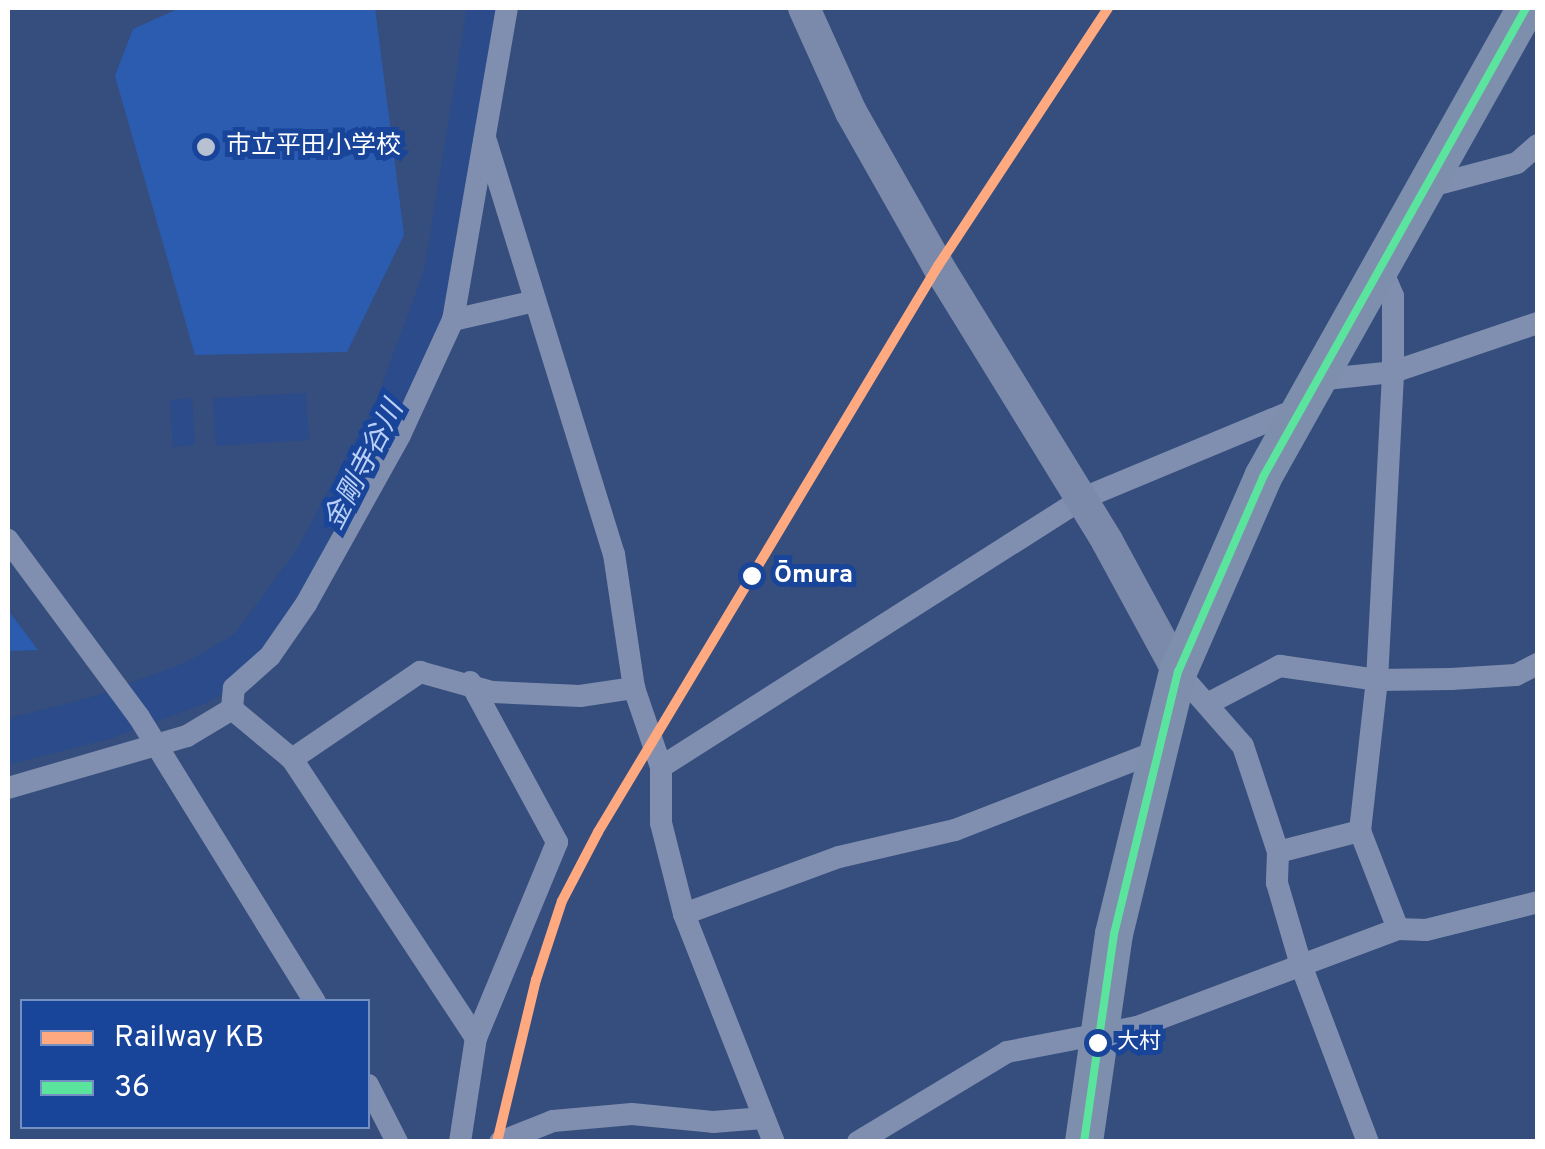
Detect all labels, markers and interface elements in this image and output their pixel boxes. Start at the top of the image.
place label: 市立平田小学校 [226,132,401,162]
marker: 市立平田小学校 [195,136,217,158]
water label: 金剛寺谷川 [318,396,412,536]
place label: Ōmura [774,561,853,591]
marker: Ōmura [739,563,765,589]
legend [20,999,370,1129]
text: Railway KB [114,1020,264,1057]
place label: 大村 [1117,1030,1161,1056]
marker: 大村 [1088,1033,1108,1053]
text: 36 [114,1070,150,1107]

